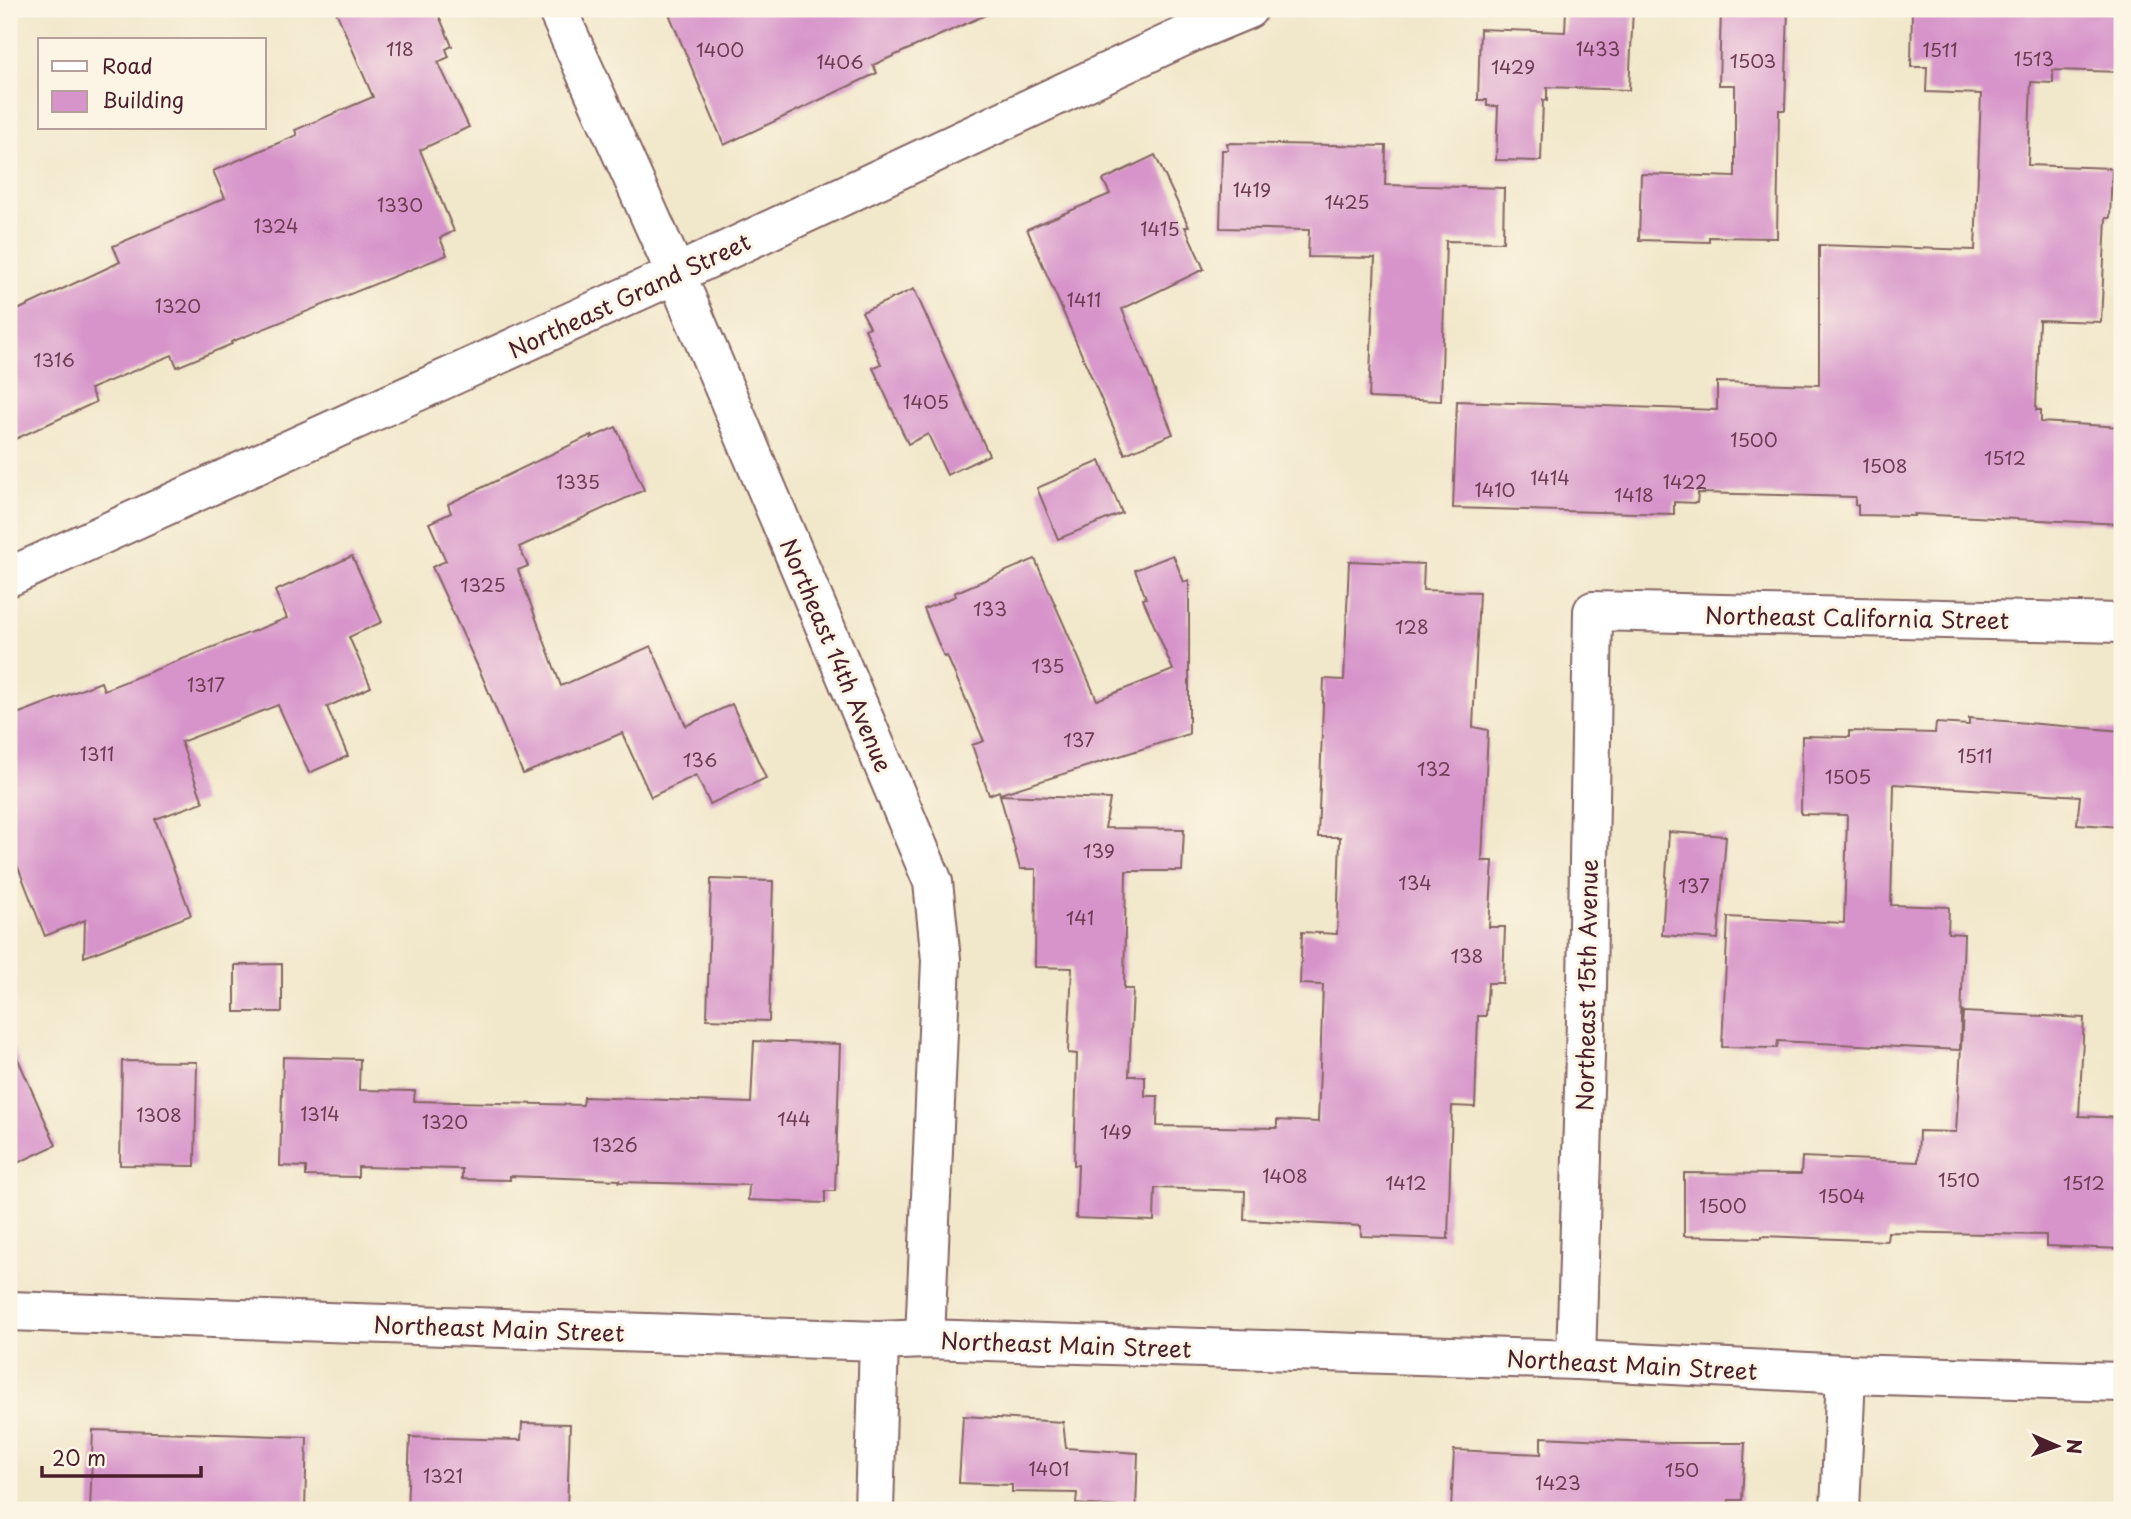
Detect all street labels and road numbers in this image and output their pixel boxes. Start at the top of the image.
street label: Northeast Grand Street [502,223,756,367]
street label: Northeast 14th Avenue [772,533,902,777]
street label: Northeast California Street [1705,597,2009,637]
street label: Northeast 15th Avenue [1566,859,1606,1111]
street label: Northeast Main Street [373,1306,625,1350]
street label: Northeast Main Street [940,1322,1192,1366]
street label: Northeast Main Street [1506,1340,1758,1388]

